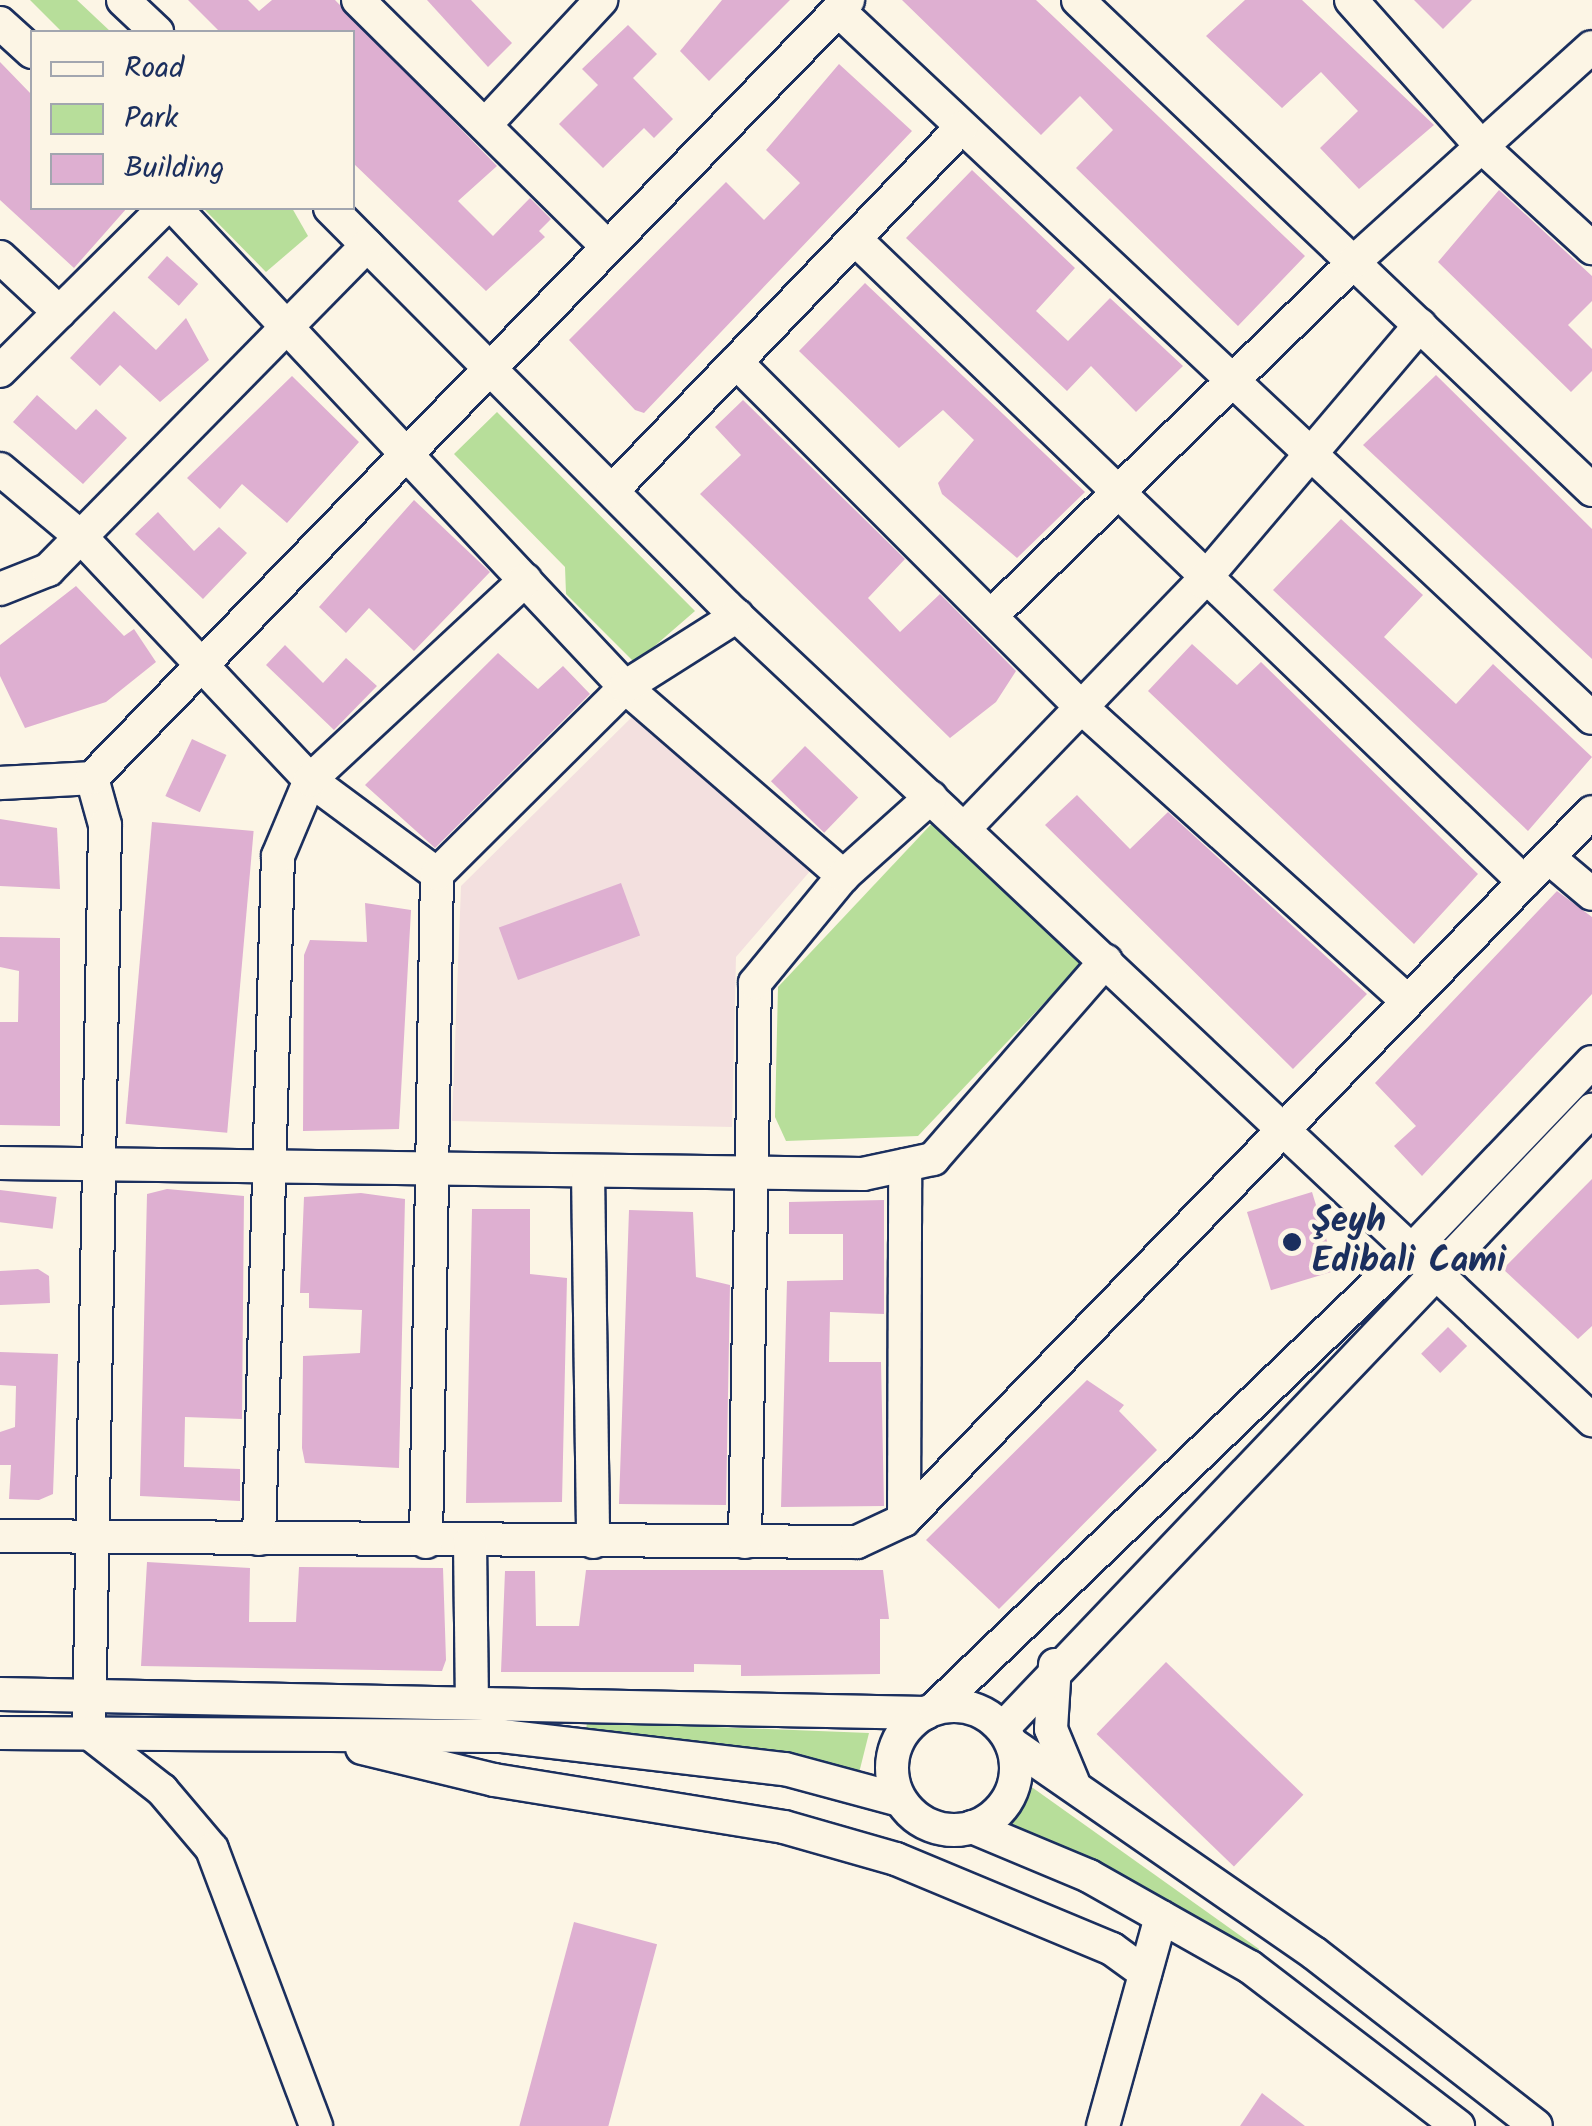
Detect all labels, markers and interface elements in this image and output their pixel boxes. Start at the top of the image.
legend [30,30,355,210]
text: Road [124,45,184,93]
text: Park [124,95,178,143]
text: Building [124,145,224,193]
place label: Şeyh Edibali Cami [1312,1201,1506,1283]
marker: Şeyh Edibali Cami [1281,1231,1303,1253]

